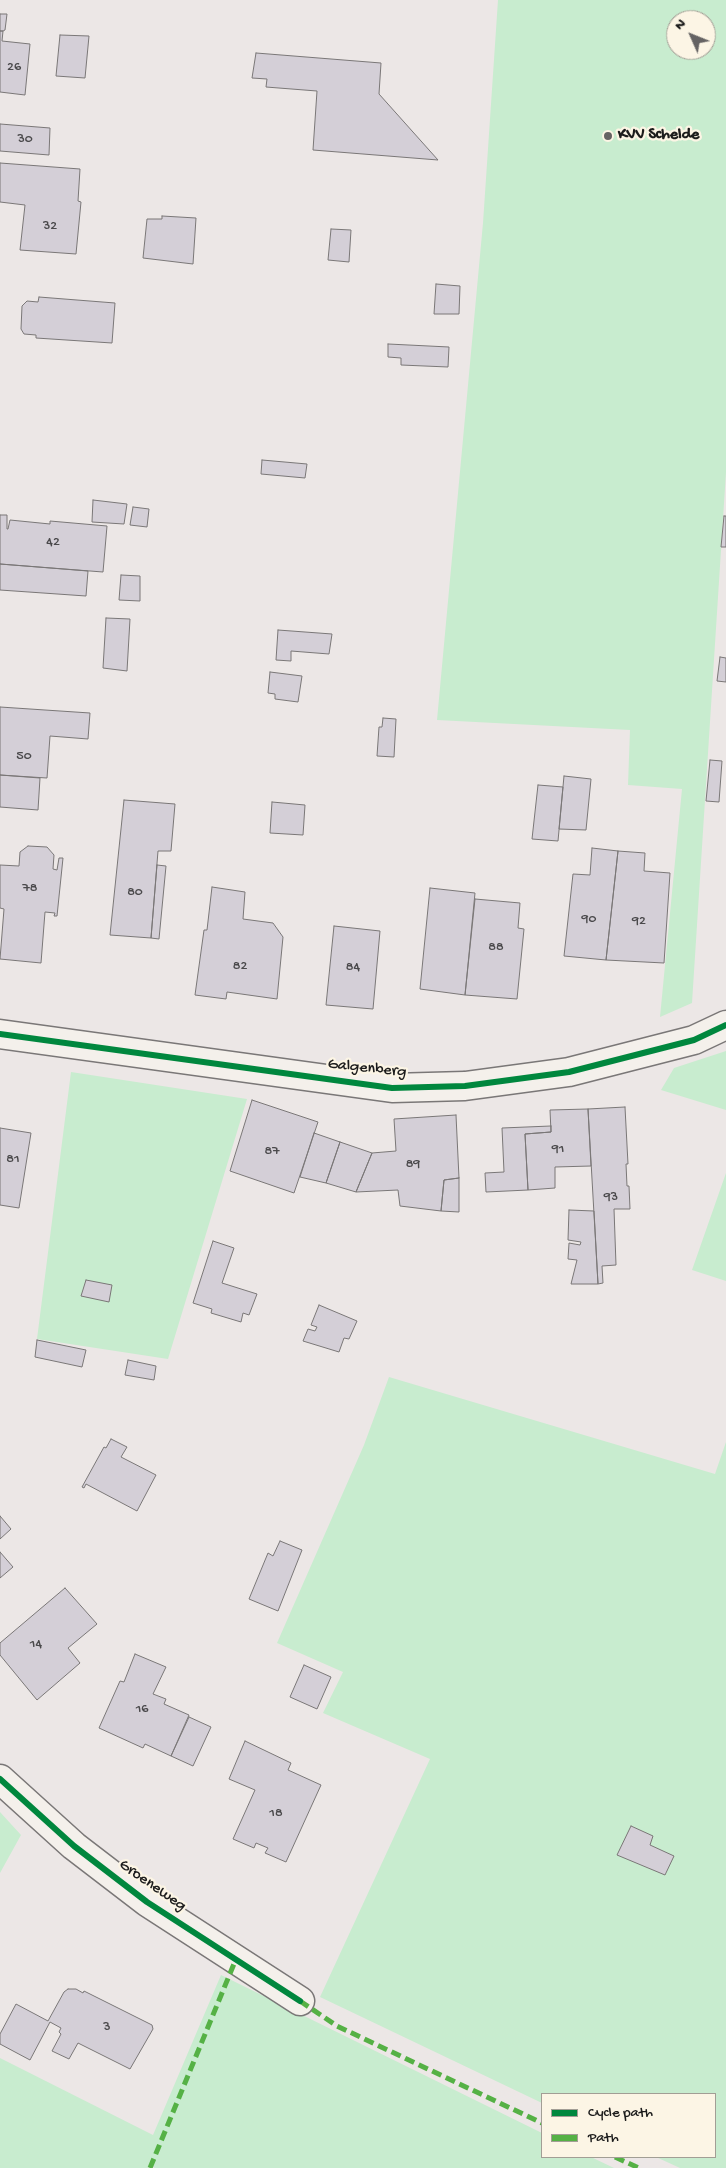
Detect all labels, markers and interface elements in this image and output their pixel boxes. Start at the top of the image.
north arrow [666,10,716,60]
text: N [671,16,690,34]
house number: 26 [7,60,21,76]
place label: KVV Schelde [618,126,699,146]
marker: KVV Schelde [602,130,614,142]
house number: 30 [17,132,33,148]
house number: 32 [43,219,57,235]
house number: 42 [46,535,60,551]
house number: 50 [16,749,32,765]
house number: 78 [23,881,37,897]
house number: 80 [127,885,143,901]
house number: 90 [582,912,596,928]
house number: 92 [632,914,646,930]
house number: 88 [488,940,504,956]
house number: 82 [233,959,247,975]
house number: 84 [346,960,360,976]
street label: Galgenberg [327,1055,407,1083]
house number: 91 [552,1142,564,1158]
house number: 87 [265,1144,279,1160]
house number: 81 [6,1152,20,1168]
house number: 89 [406,1157,420,1173]
house number: 93 [604,1190,618,1206]
house number: 14 [30,1637,42,1653]
house number: 16 [136,1702,148,1718]
house number: 18 [269,1806,283,1822]
street label: Groeneweg [115,1856,189,1916]
house number: 3 [103,2020,111,2036]
legend [541,2093,716,2158]
text: Cycle path [588,2104,653,2122]
text: Path [588,2129,619,2147]

